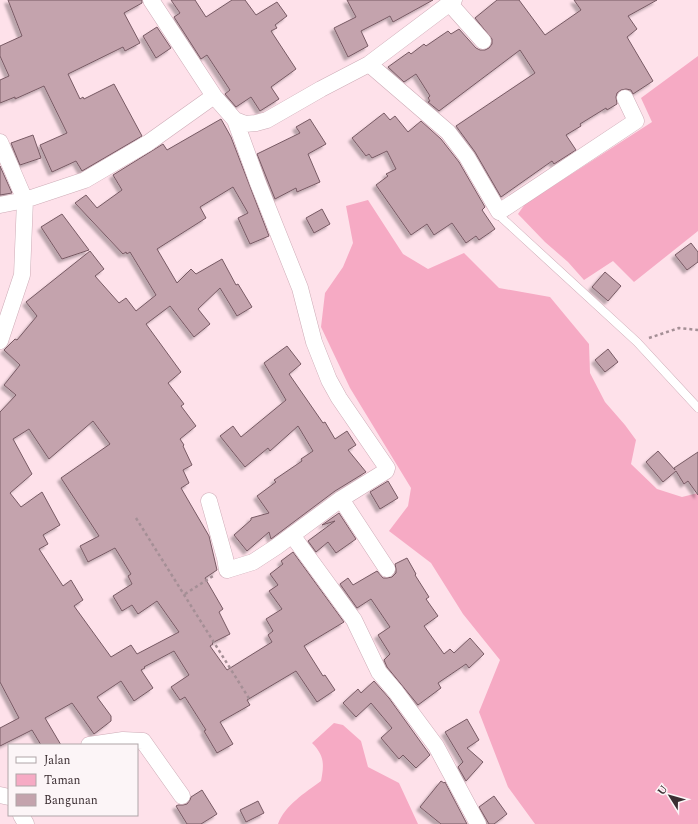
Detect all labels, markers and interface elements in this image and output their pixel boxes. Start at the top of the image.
legend [8,744,138,816]
text: Jalan [44,751,71,770]
text: Taman [44,771,81,790]
north arrow [650,776,690,816]
text: U [653,781,672,799]
text: Bangunan [44,791,98,810]

